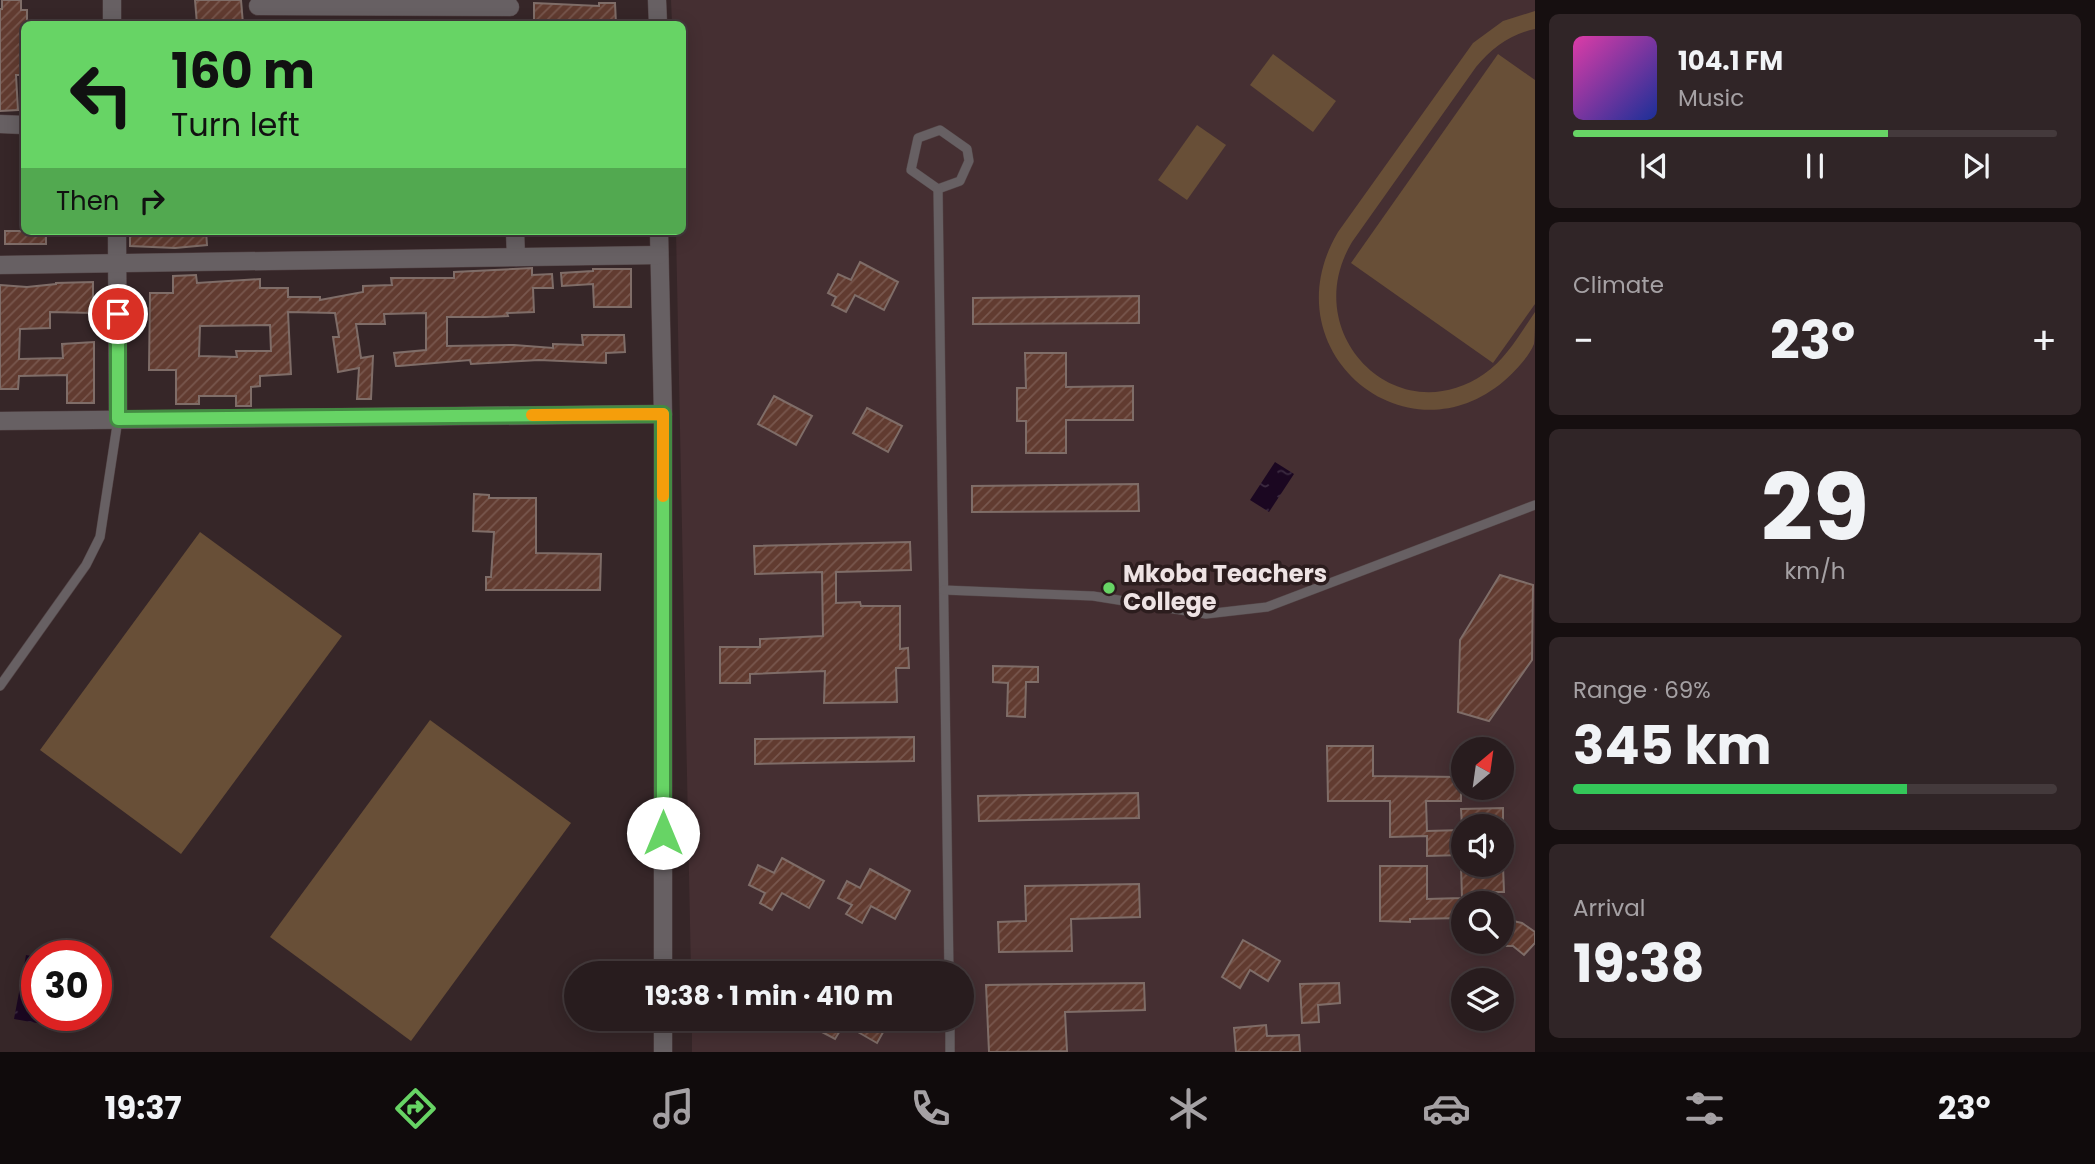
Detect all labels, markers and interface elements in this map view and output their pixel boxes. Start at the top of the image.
text: 160 m [171,37,315,105]
text: 104.1 FM [1678,43,1783,79]
icon: left [56,49,147,140]
text: Music [1678,82,1744,114]
text: Turn left [171,102,300,147]
icon: previous [1635,147,1673,185]
icon: pause [1796,147,1834,185]
icon: next [1957,147,1995,185]
icon: right [133,182,171,220]
text: Then [56,183,119,219]
text: Climate [1573,269,1664,301]
pin [88,284,148,344]
icon: arrive [99,295,137,333]
text: 23° [1770,304,1855,377]
text: − [1573,314,1594,367]
text: + [2031,314,2057,367]
text: 29 [1761,444,1869,572]
text: km/h [1784,555,1846,587]
place label: Mkoba Teachers College [1123,557,1327,618]
marker: Mkoba Teachers College [1101,580,1117,596]
text: Range · 69% [1573,674,1711,706]
text: 345 km [1573,709,1772,782]
north arrow [1451,737,1514,800]
map controls [1451,737,1514,1031]
position arrow [626,796,700,870]
button: sound [1451,814,1514,877]
button: search [1451,891,1514,954]
text: Arrival [1573,892,1645,924]
text: 19:38 [1573,927,1704,1000]
speed limit sign: 30 [21,940,112,1031]
button: layers [1451,968,1514,1031]
text: 19:38 · 1 min · 410 m [645,978,893,1014]
icon: directions [391,1084,440,1133]
icon: music [649,1084,698,1133]
icon: phone [906,1084,955,1133]
icon: climate [1164,1084,1213,1133]
icon: car [1422,1084,1471,1133]
icon: filters [1680,1084,1729,1133]
text: 19:37 [104,1085,182,1130]
text: 23° [1938,1085,1991,1130]

